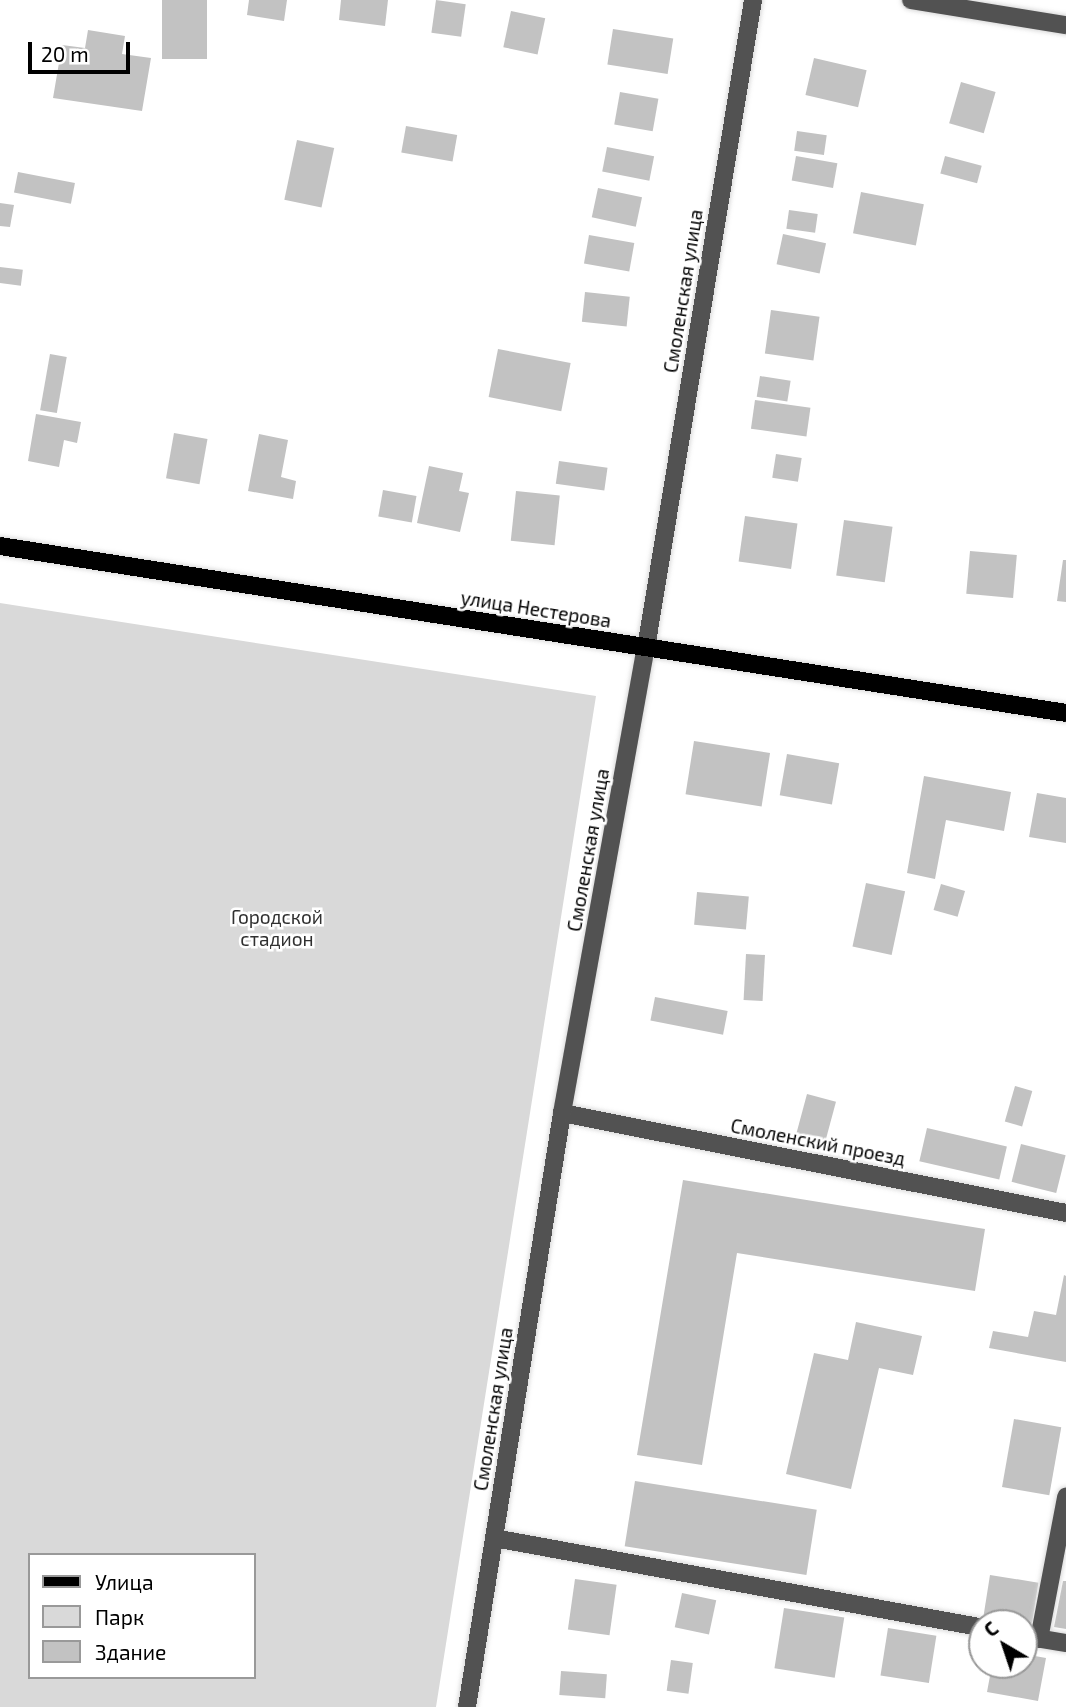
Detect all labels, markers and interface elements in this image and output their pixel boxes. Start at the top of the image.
scale bar [32,28,133,72]
text: 20 m [41,41,89,66]
street label: Смоленская улица [659,208,707,374]
street label: улица Нестерова [459,586,613,632]
street label: Смоленская улица [562,767,614,933]
park label: Городской стадион [231,906,323,950]
street label: Смоленский проезд [729,1114,907,1170]
street label: Смоленская улица [469,1326,517,1492]
legend [28,1553,256,1679]
text: Улица [95,1569,154,1594]
text: Парк [95,1604,144,1629]
north arrow [968,1609,1038,1679]
text: С [979,1616,1002,1641]
text: Здание [95,1639,166,1664]

